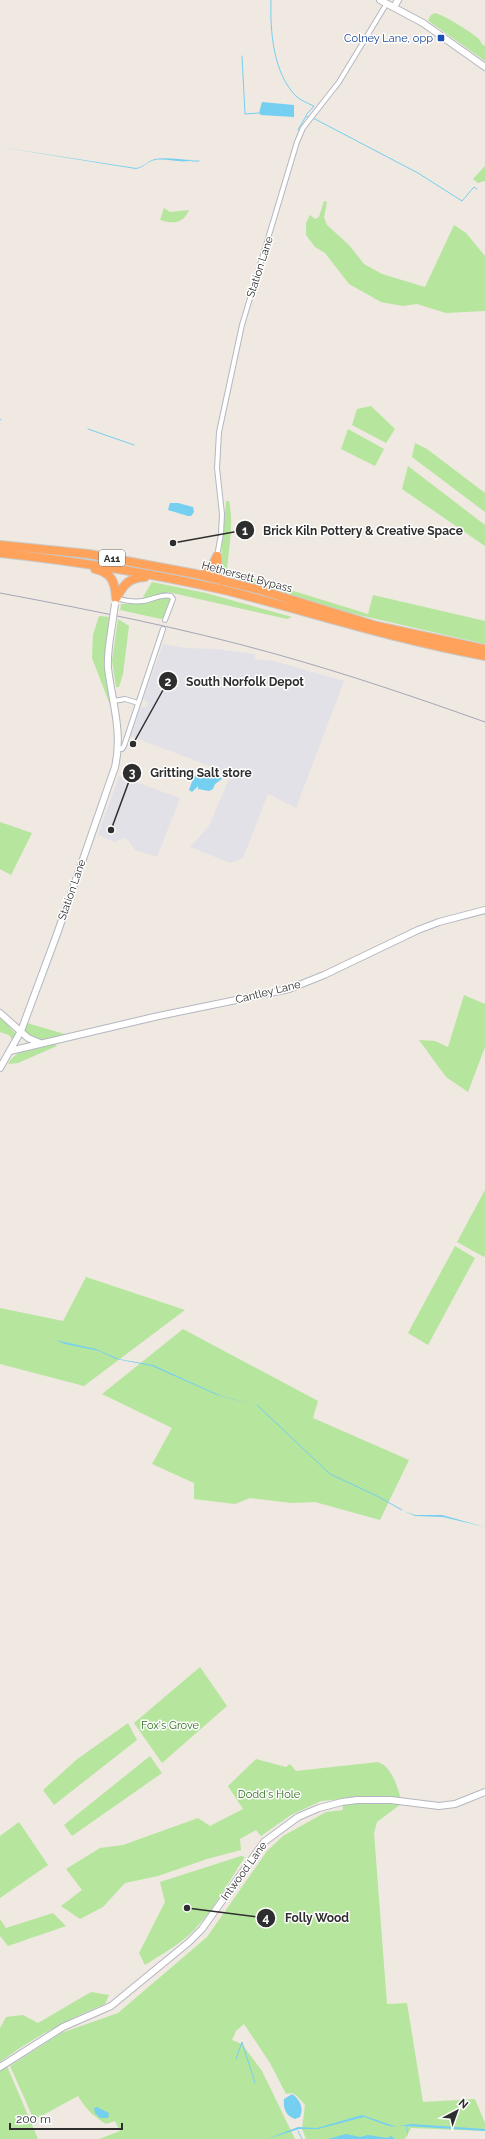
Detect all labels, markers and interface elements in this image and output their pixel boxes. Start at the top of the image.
place label: Colney Lane, opp [344,32,433,45]
marker: Colney Lane, opp [436,33,446,43]
street label: Station Lane [244,234,276,299]
callout: Brick Kiln Pottery & Creative Space [235,518,471,542]
text: 1 [242,524,248,538]
text: Brick Kiln Pottery & Creative Space [263,524,463,538]
road number: A11 [99,550,125,566]
street label: Hethersett Bypass [200,559,294,595]
callout: South Norfolk Depot [158,669,312,693]
text: 2 [165,675,172,689]
text: South Norfolk Depot [186,675,304,689]
callout: Gritting Salt store [122,761,260,785]
text: 3 [129,766,136,780]
text: Gritting Salt store [150,766,252,780]
street label: Station Lane [56,857,89,922]
street label: Cantley Lane [234,978,302,1006]
park label: Fox's Grove [141,1719,200,1732]
park label: Dodd's Hole [238,1788,301,1801]
street label: Intwood Lane [218,1839,270,1903]
callout: Folly Wood [256,1906,357,1930]
text: 4 [263,1911,270,1925]
text: Folly Wood [285,1911,349,1925]
north arrow [437,2091,477,2131]
text: N [456,2096,471,2111]
scale bar [10,2105,122,2131]
text: 200 m [16,2112,51,2126]

